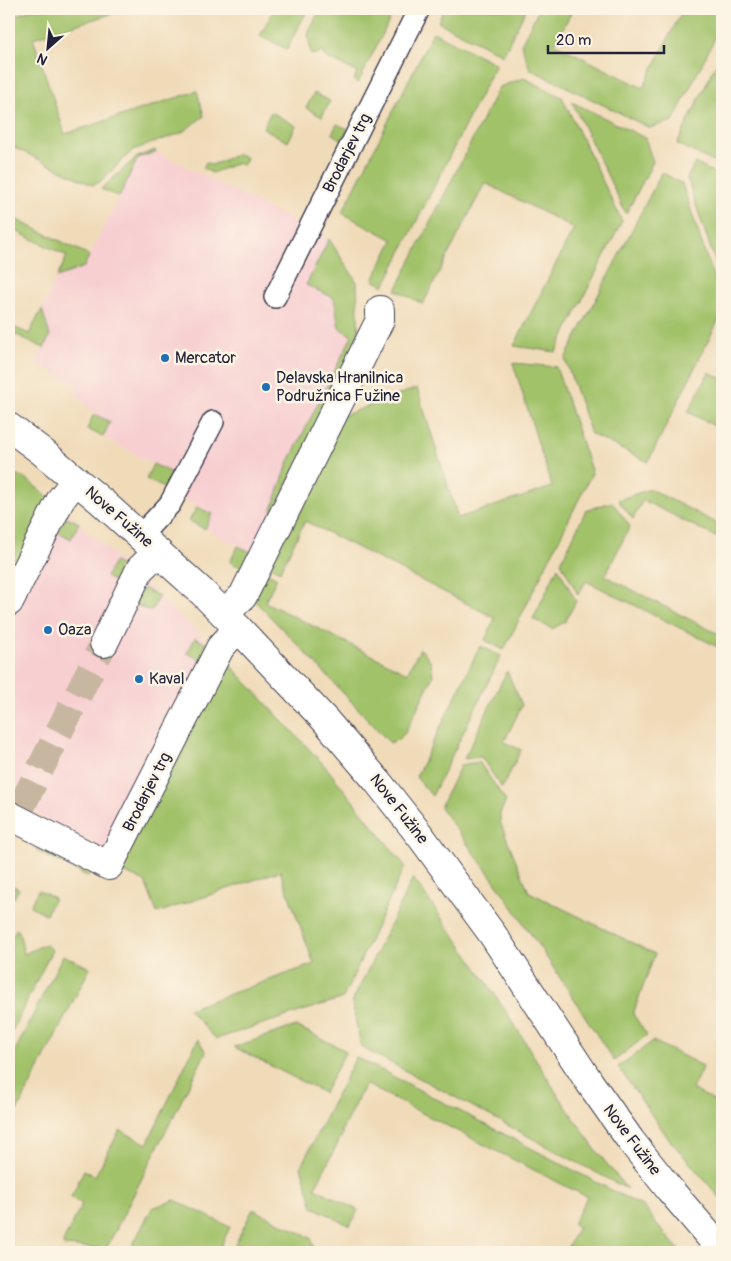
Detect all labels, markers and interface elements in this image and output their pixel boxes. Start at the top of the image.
north arrow [22,22,72,72]
scale bar [548,22,665,54]
text: 20 m [556,31,591,50]
text: N [34,49,50,69]
street label: Brodarjev trg [318,110,376,196]
place label: Mercator [175,348,236,368]
marker: Mercator [159,352,171,364]
place label: Delavska Hranilnica Podružnica Fužine [276,368,403,406]
marker: Delavska Hranilnica Podružnica Fužine [260,381,272,393]
street label: Nove Fužine [81,482,157,552]
place label: Oaza [58,620,91,640]
marker: Oaza [42,624,54,636]
place label: Kaval [149,669,185,689]
marker: Kaval [133,673,145,685]
street label: Brodarjev trg [118,749,176,835]
street label: Nove Fužine [365,770,433,848]
street label: Nove Fužine [599,1101,665,1179]

